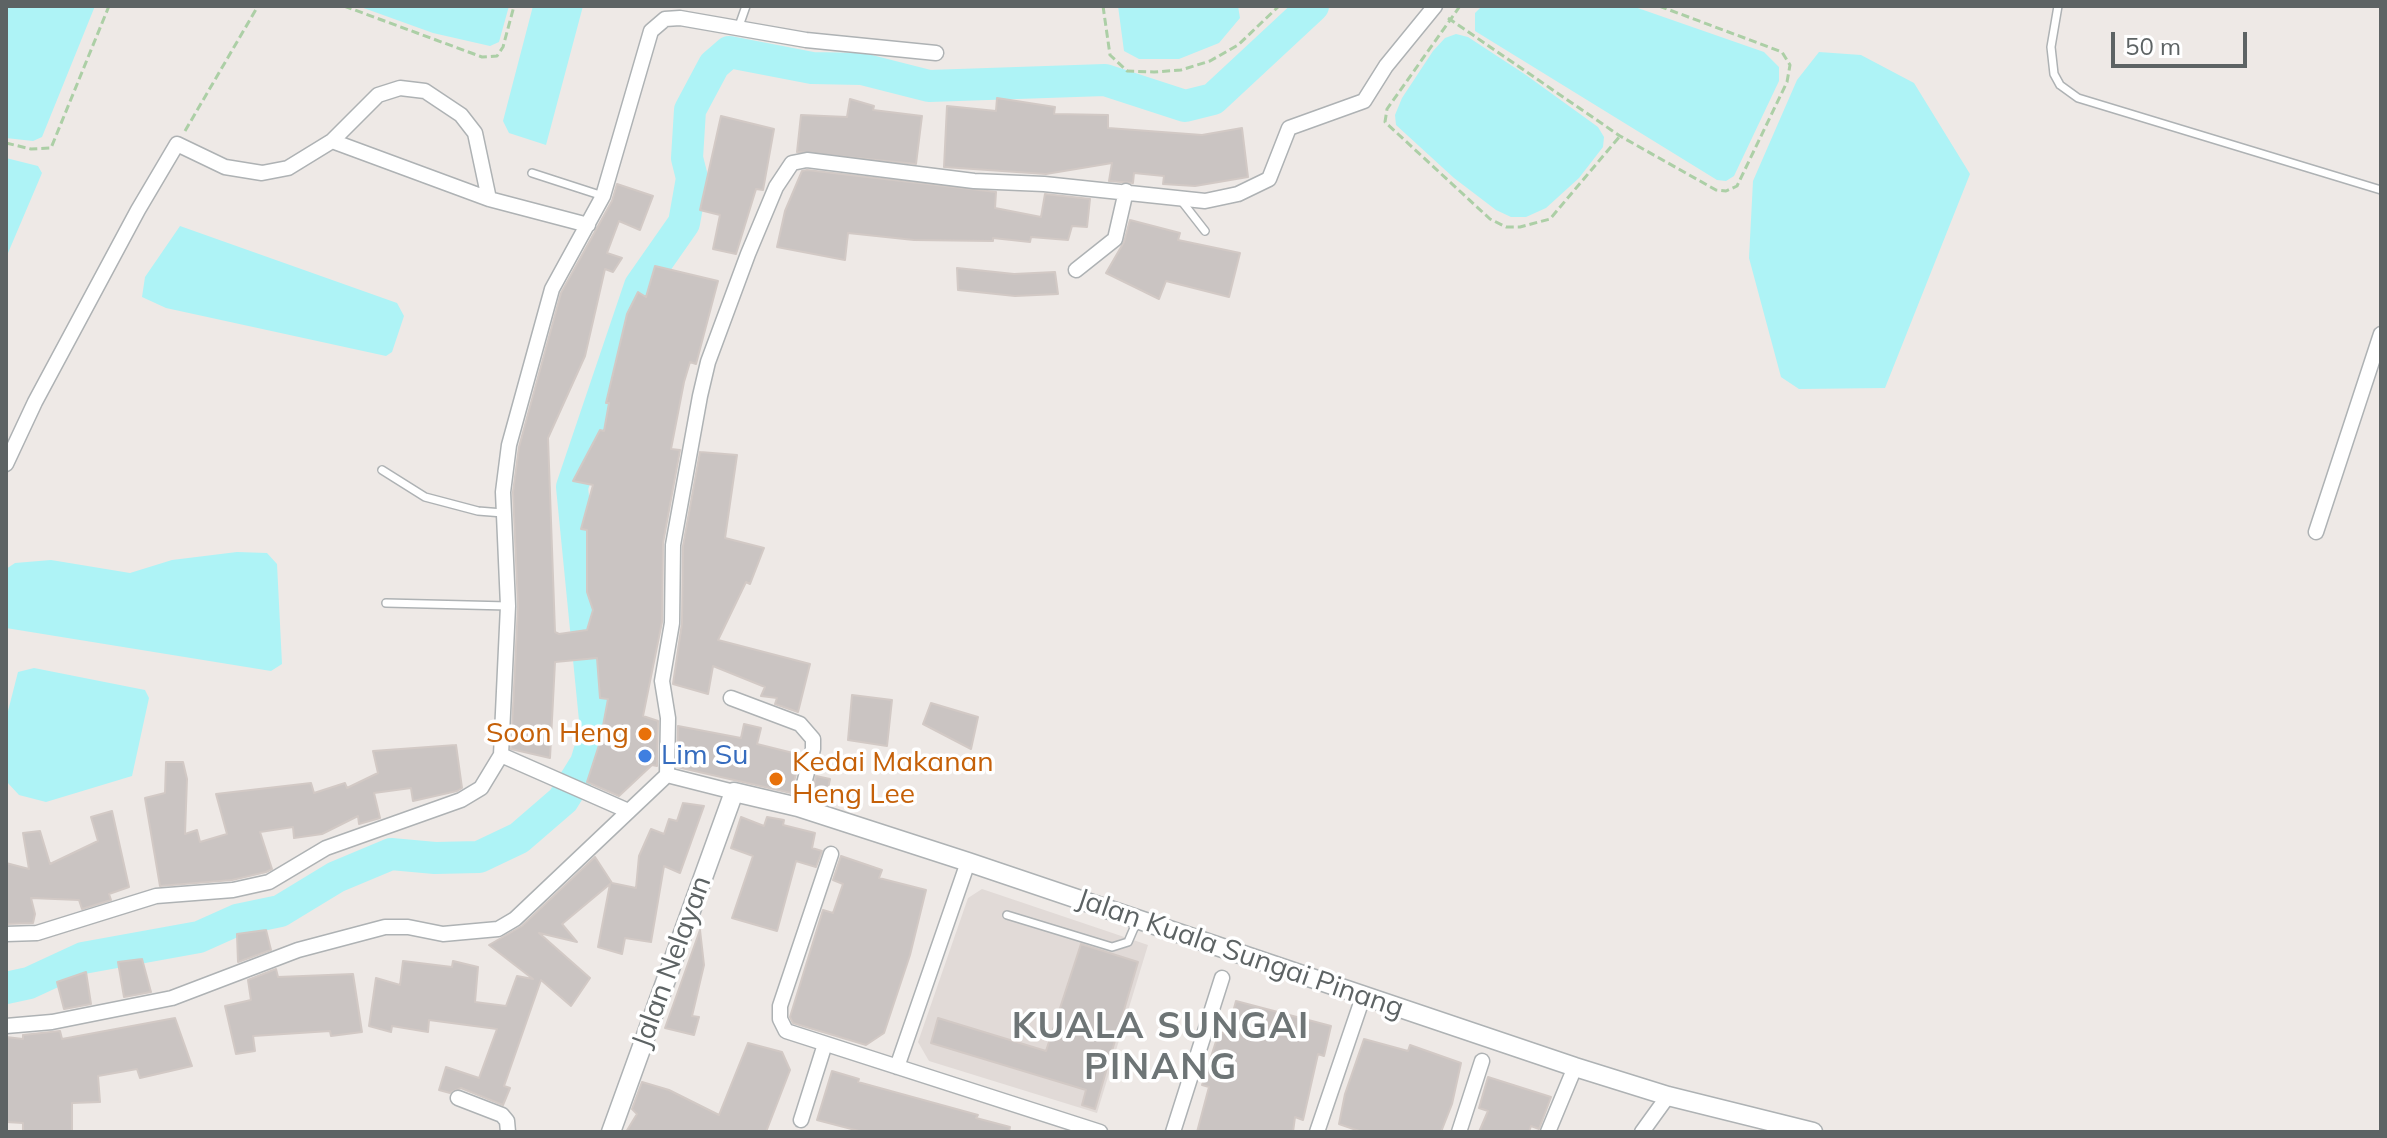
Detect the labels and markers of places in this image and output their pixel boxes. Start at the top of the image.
place label: Soon Heng [486,717,629,751]
marker: Soon Heng [636,725,654,743]
place label: Lim Su [661,739,748,773]
place label: Kedai Makanan Heng Lee [792,746,994,812]
marker: Lim Su [636,747,654,765]
marker: Kedai Makanan Heng Lee [767,770,785,788]

